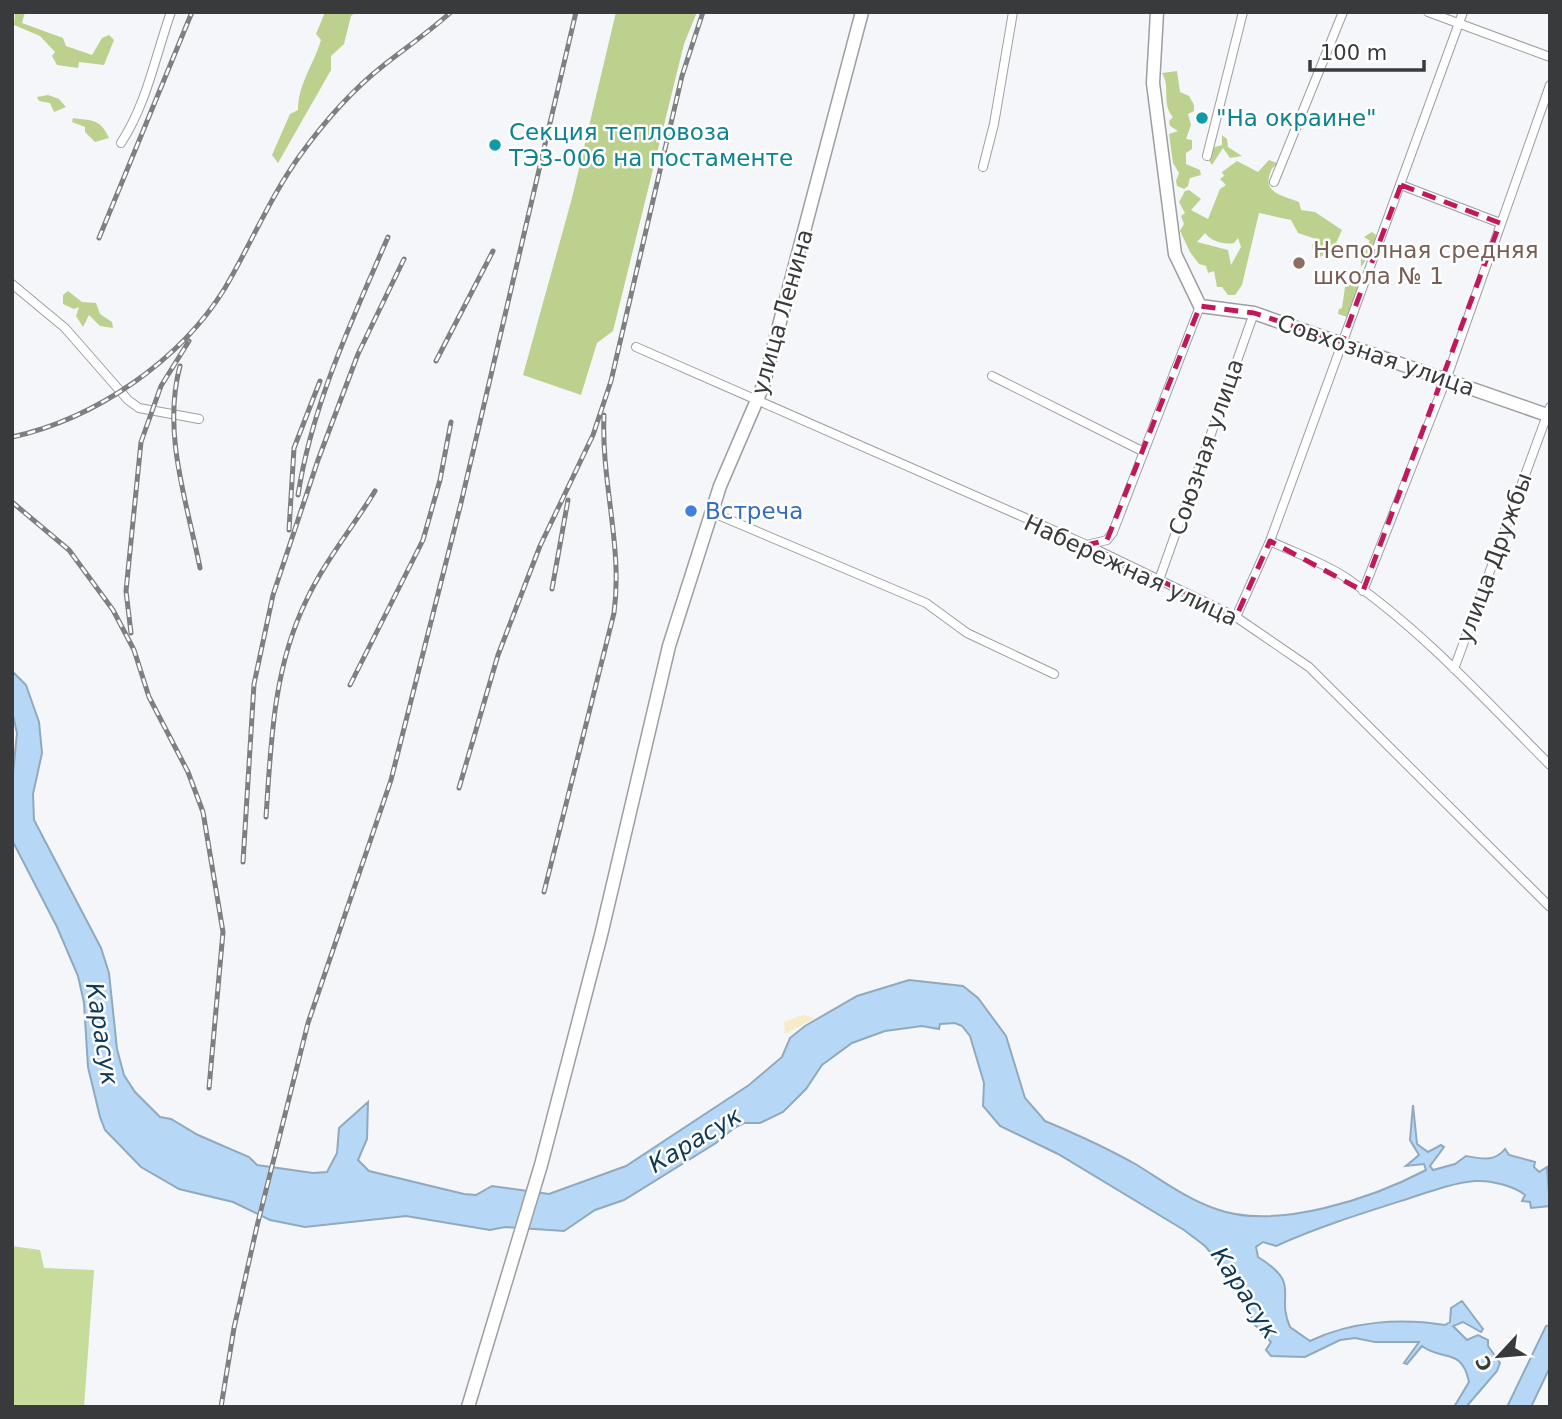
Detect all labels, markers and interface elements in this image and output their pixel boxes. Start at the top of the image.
scale bar [1310,28,1424,72]
text: 100 m [1320,41,1387,65]
place label: "На окраине" [1216,105,1377,131]
marker: "На окраине" [1194,110,1210,126]
place label: Секция тепловоза ТЭ3-006 на постаменте [508,119,793,171]
marker: Секция тепловоза ТЭ3-006 на постаменте [487,137,503,153]
street label: улица Ленина [746,226,818,398]
place label: Неполная средняя школа № 1 [1313,237,1539,289]
marker: Неполная средняя школа № 1 [1291,255,1307,271]
street label: Совхозная улица [1274,309,1478,401]
street label: Союзная улица [1164,355,1248,539]
street label: улица Дружбы [1451,469,1537,647]
place label: Встреча [705,498,803,524]
marker: Встреча [683,503,699,519]
street label: Набережная улица [1020,509,1242,631]
water label: Карасук [80,981,124,1088]
water label: Карасук [643,1101,747,1179]
water label: Карасук [1205,1242,1285,1344]
north arrow [1464,1321,1534,1391]
text: С [1471,1352,1497,1375]

